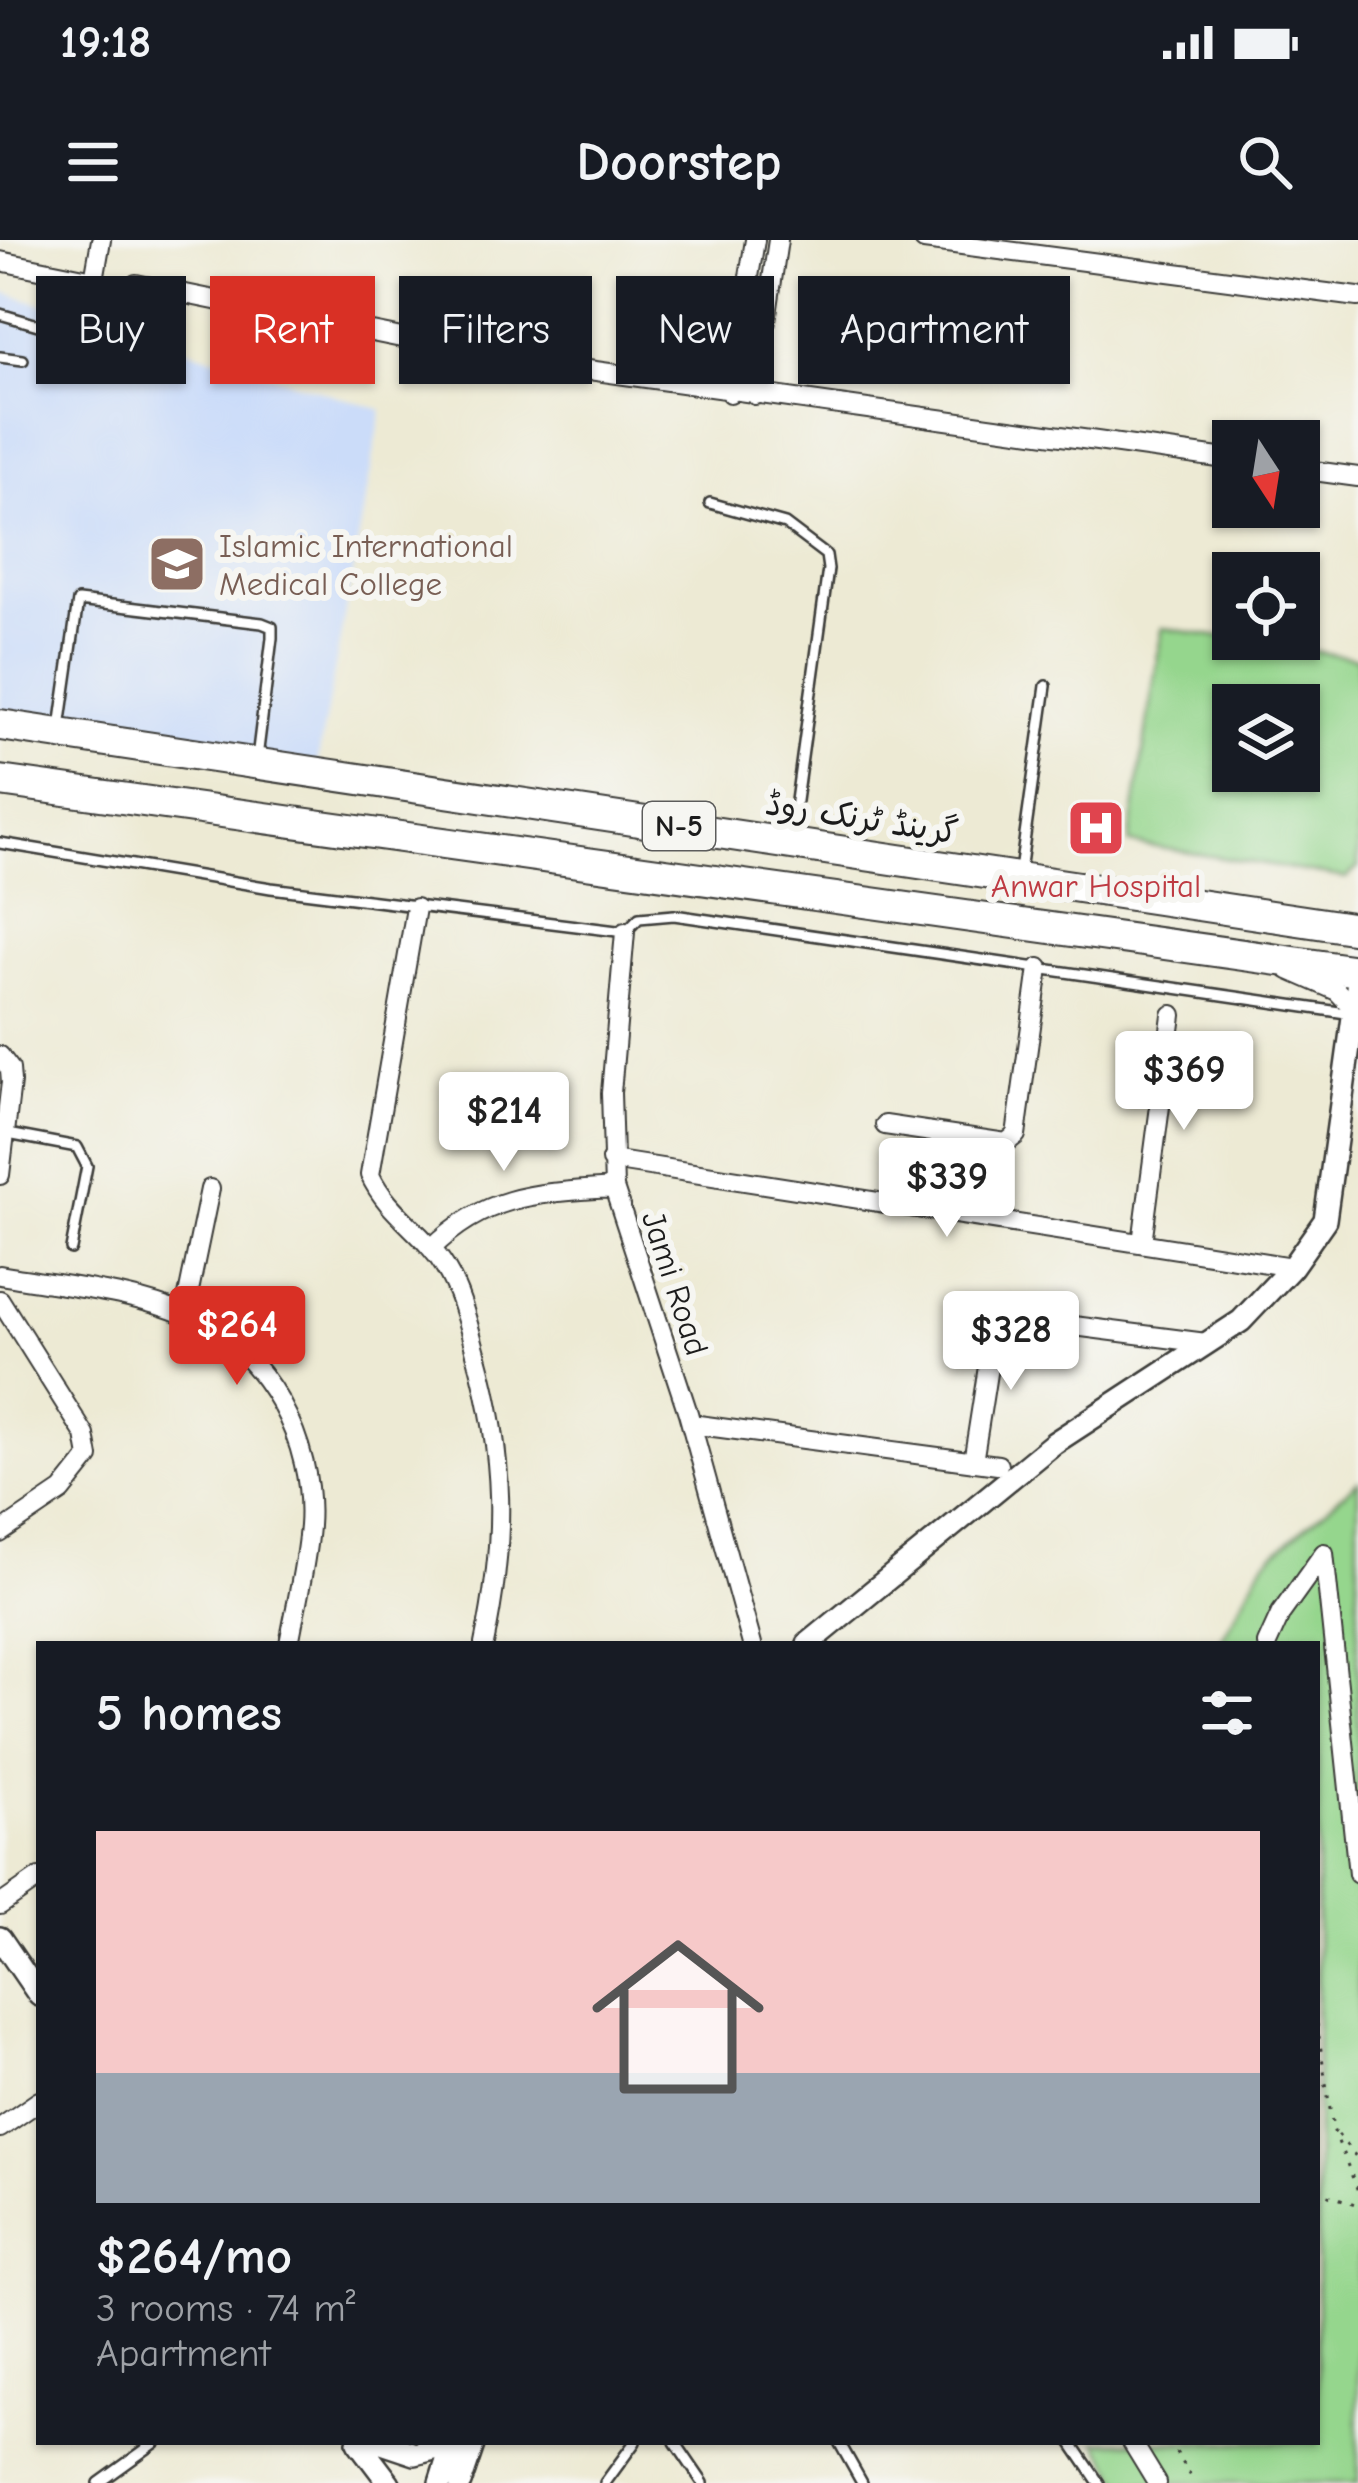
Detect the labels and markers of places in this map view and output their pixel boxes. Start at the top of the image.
place label: Islamic International Medical College [219,527,513,603]
school or university icon: Islamic International Medical College [146,533,208,595]
hospital icon: Anwar Hospital [1065,797,1127,859]
place label: Anwar Hospital [991,867,1201,905]
pin: $369 [1113,1031,1255,1133]
pin: $214 [433,1072,575,1174]
pin: $339 [876,1138,1018,1240]
pin: $264 [166,1286,308,1388]
pin: $328 [940,1291,1082,1393]

